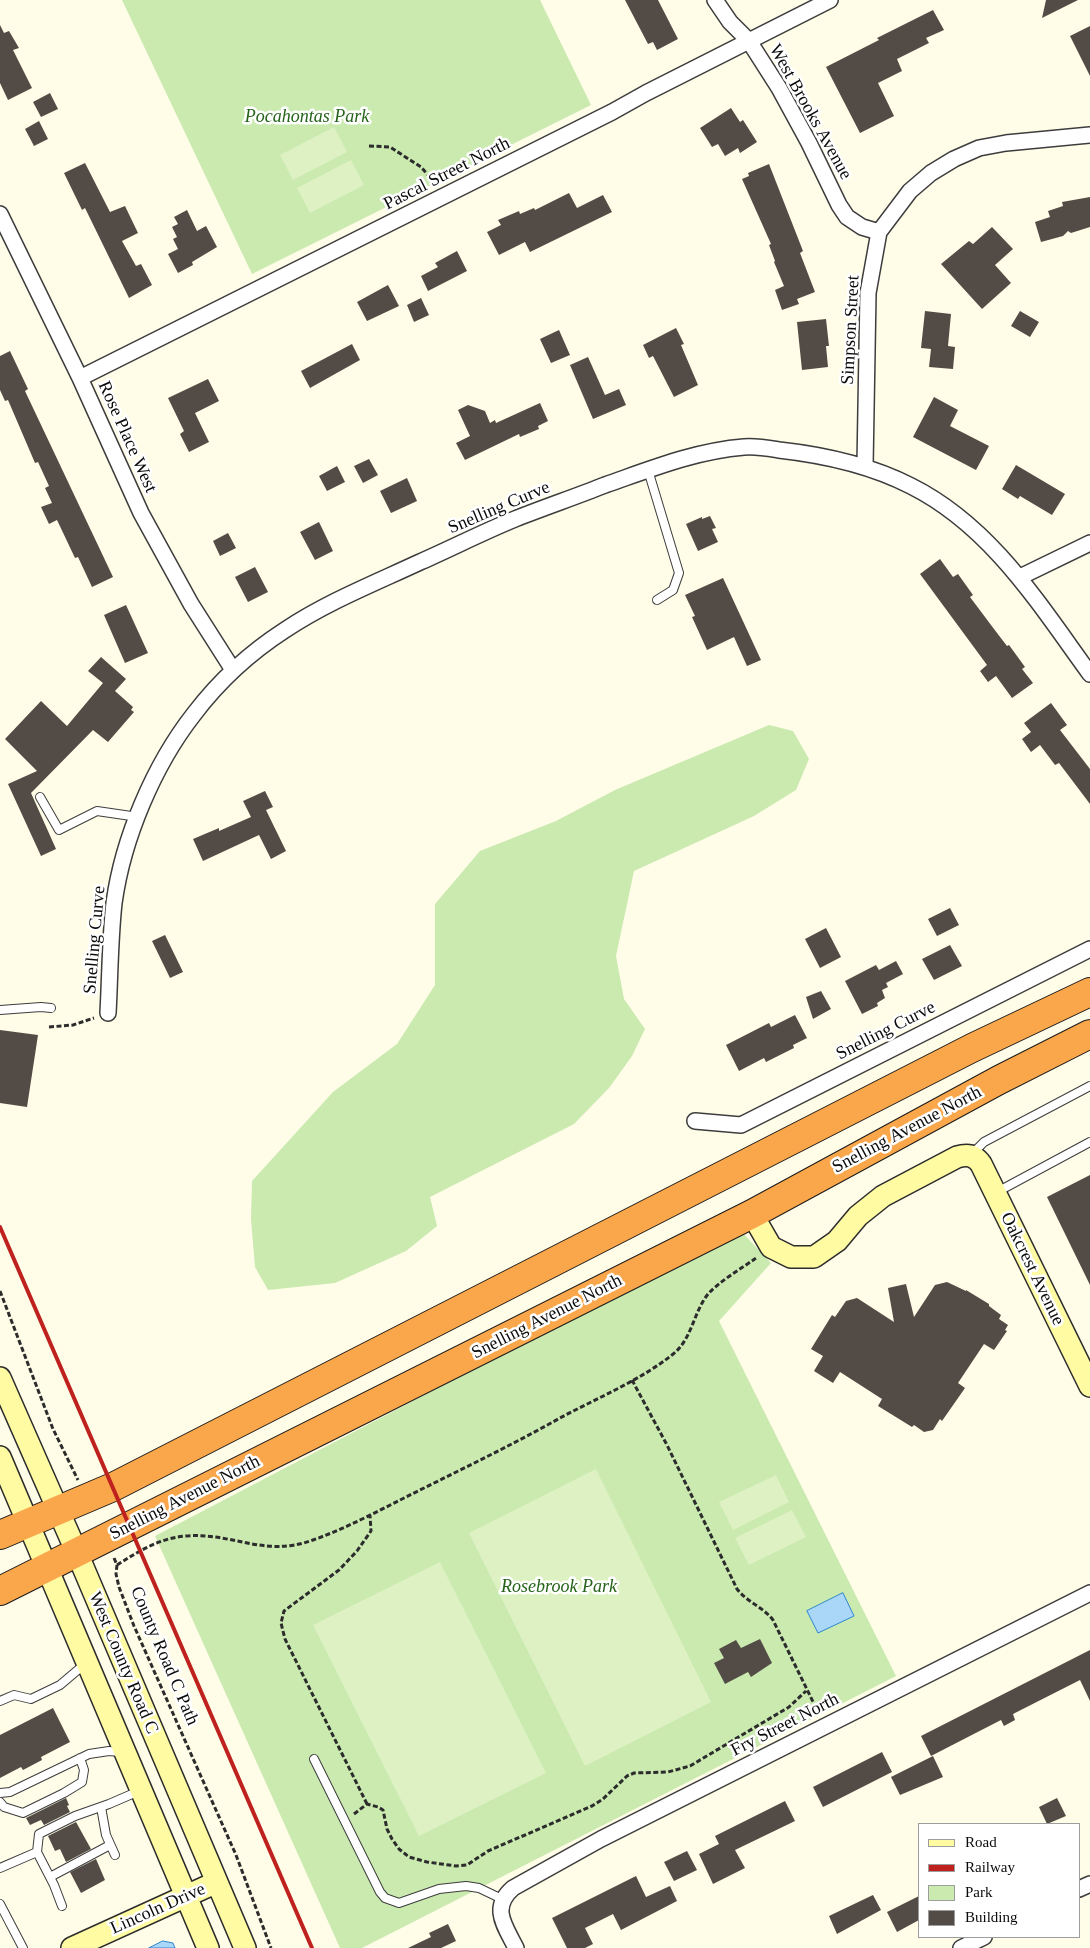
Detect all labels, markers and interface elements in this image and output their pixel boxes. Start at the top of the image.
street label: West Brooks Avenue [764,41,856,183]
park label: Pocahontas Park [245,106,369,128]
street label: Pascal Street North [380,133,514,215]
street label: Simpson Street [837,275,865,385]
street label: Rose Place West [93,378,161,496]
street label: Snelling Curve [445,477,553,539]
street label: Snelling Curve [80,885,110,995]
street label: Snelling Curve [833,997,939,1065]
street label: Snelling Avenue North [829,1082,985,1178]
street label: Oakcrest Avenue [995,1209,1069,1329]
street label: Snelling Avenue North [468,1270,626,1364]
street label: Snelling Avenue North [106,1451,264,1545]
park label: Rosebrook Park [501,1576,617,1598]
street label: County Road C Path [125,1583,203,1729]
street label: West County Road C [83,1589,163,1737]
street label: Fry Street North [728,1689,842,1761]
legend [918,1823,1080,1938]
text: Road [965,1834,997,1850]
text: Railway [965,1859,1015,1875]
street label: Lincoln Drive [107,1878,209,1940]
text: Park [965,1884,993,1900]
text: Building [965,1909,1018,1925]

